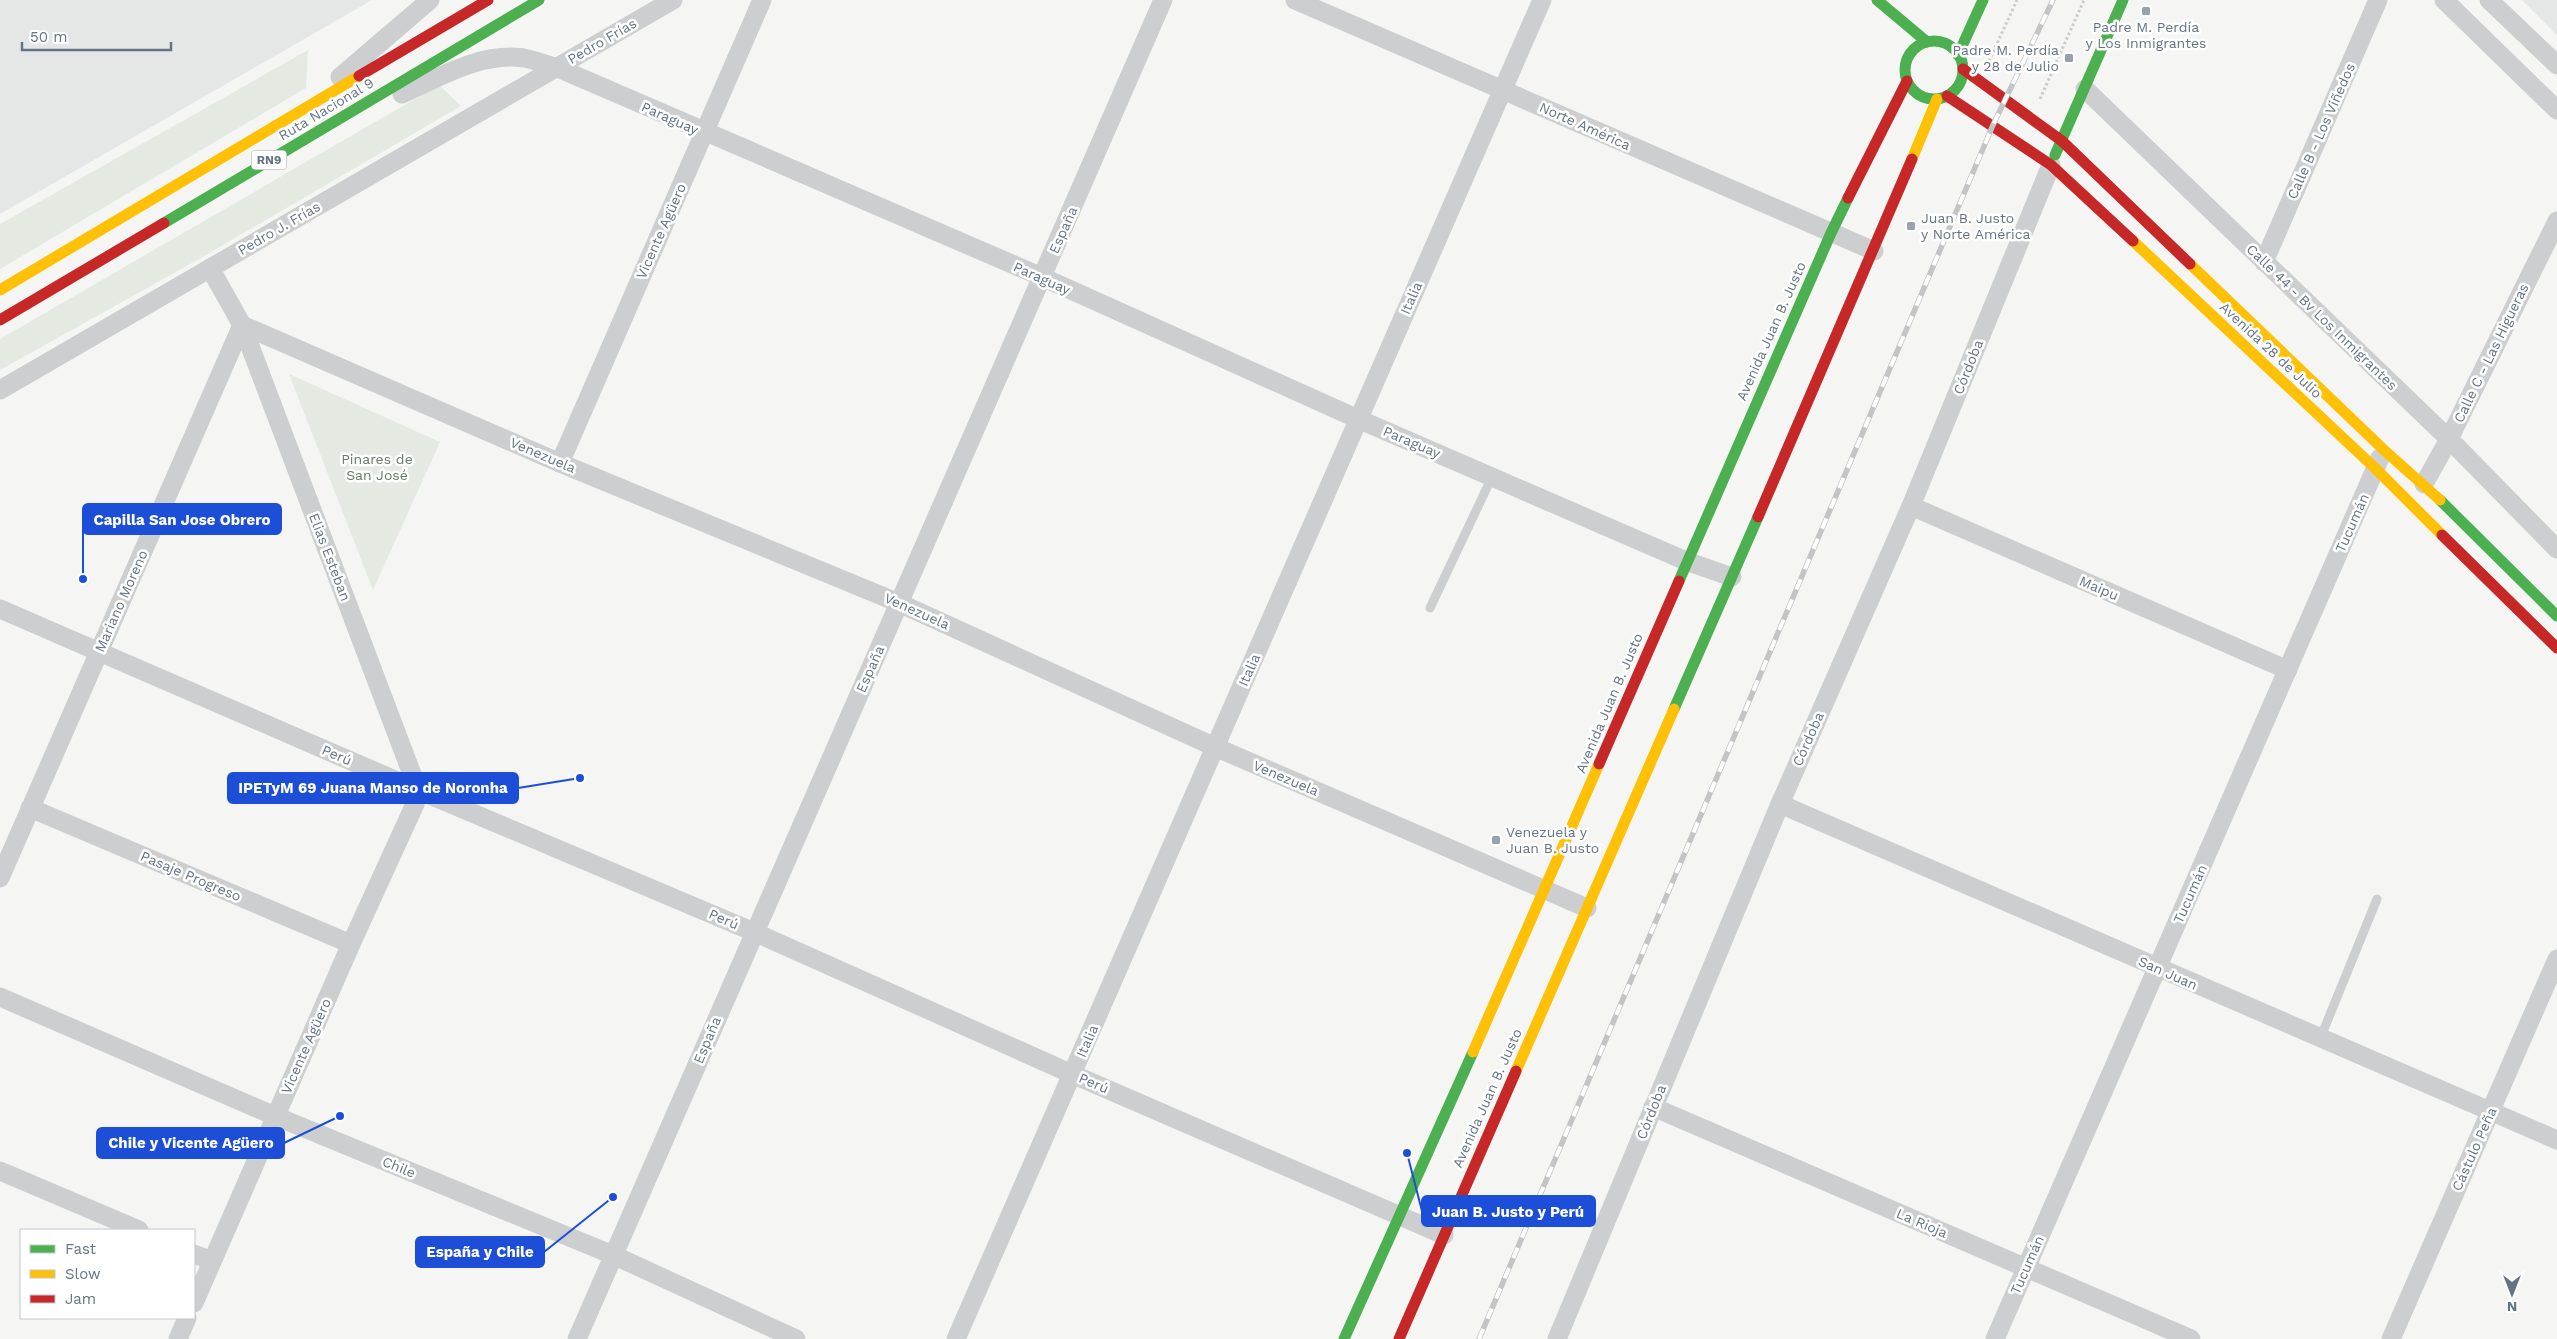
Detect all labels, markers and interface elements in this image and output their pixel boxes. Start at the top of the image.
marker: Padre M. Perdía y Los Inmigrantes [2140,5,2152,17]
street label: Pedro Frías [565,15,639,67]
place label: Padre M. Perdía y Los Inmigrantes [2086,19,2206,51]
scale bar [22,20,171,52]
text: 50 m [30,28,67,46]
place label: Padre M. Perdía y 28 de Julio [1953,42,2059,74]
marker: Padre M. Perdía y 28 de Julio [2063,52,2075,64]
street label: Calle B - Los Viñedos [2284,61,2358,201]
street label: Ruta Nacional 9 [276,74,376,144]
street label: Paraguay [639,98,702,138]
street label: Norte América [1537,99,1633,153]
road number: RN9 [252,150,286,170]
street label: Vicente Agüero [633,181,689,281]
street label: Pedro J. Frías [235,198,323,258]
street label: España [1046,204,1080,256]
place label: Juan B. Justo y Norte América [1921,210,2031,242]
marker: Juan B. Justo y Norte América [1905,220,1917,232]
street label: Calle 44 - Bv Los Inmigrantes [2243,241,2401,393]
street label: Paraguay [1011,258,1074,298]
street label: Avenida Juan B. Justo [1733,259,1809,403]
street label: Italia [1397,279,1425,317]
street label: Calle C - Las Higueras [2450,281,2532,425]
street label: Avenida 28 de Julio [2217,299,2325,401]
street label: Córdoba [1950,337,1986,397]
street label: Paraguay [1381,423,1444,462]
street label: Venezuela [508,434,578,476]
park label: Pinares de San José [341,451,413,483]
street label: Tucumán [2332,491,2372,555]
callout: Capilla San Jose Obrero [83,504,281,534]
text: Capilla San Jose Obrero [93,511,271,529]
street label: Elias Esteban [306,511,354,603]
street label: Mariano Moreno [91,548,151,654]
street label: Maipu [2077,573,2121,603]
street label: Venezuela [882,590,952,633]
street label: Avenida Juan B. Justo [1572,631,1646,775]
street label: España [853,643,887,695]
street label: Italia [1235,651,1263,689]
street label: Córdoba [1789,709,1827,768]
street label: Perú [320,742,354,768]
street label: Venezuela [1251,757,1321,799]
callout: IPETyM 69 Juana Manso de Noronha [228,773,518,803]
text: IPETyM 69 Juana Manso de Noronha [238,779,508,797]
place label: Venezuela y Juan B. Justo [1506,824,1599,856]
marker: Venezuela y Juan B. Justo [1490,834,1502,846]
street label: Pasaje Progreso [138,848,244,904]
street label: Tucumán [2170,862,2210,926]
street label: Perú [707,906,741,932]
street label: San Juan [2136,953,2200,993]
street label: Vicente Agüero [278,996,334,1096]
street label: España [690,1014,724,1066]
street label: Italia [1073,1022,1101,1060]
street label: Avenida Juan B. Justo [1449,1026,1525,1170]
street label: Perú [1077,1070,1111,1096]
street label: Córdoba [1633,1082,1669,1142]
street label: Cástulo Peña [2448,1105,2500,1193]
callout: Chile y Vicente Agüero [97,1128,284,1158]
text: Chile y Vicente Agüero [108,1134,274,1152]
street label: Chile [380,1153,418,1181]
callout: Juan B. Justo y Perú [1422,1196,1595,1226]
text: Juan B. Justo y Perú [1432,1203,1584,1221]
street label: La Rioja [1894,1205,1950,1241]
legend [20,1229,195,1319]
street label: Tucumán [2007,1233,2047,1297]
callout: España y Chile [416,1237,544,1267]
text: Fast [65,1240,97,1258]
text: España y Chile [426,1243,534,1261]
text: Slow [65,1265,101,1283]
north arrow [2487,1269,2537,1319]
text: Jam [65,1290,96,1308]
text: N [2507,1299,2517,1315]

